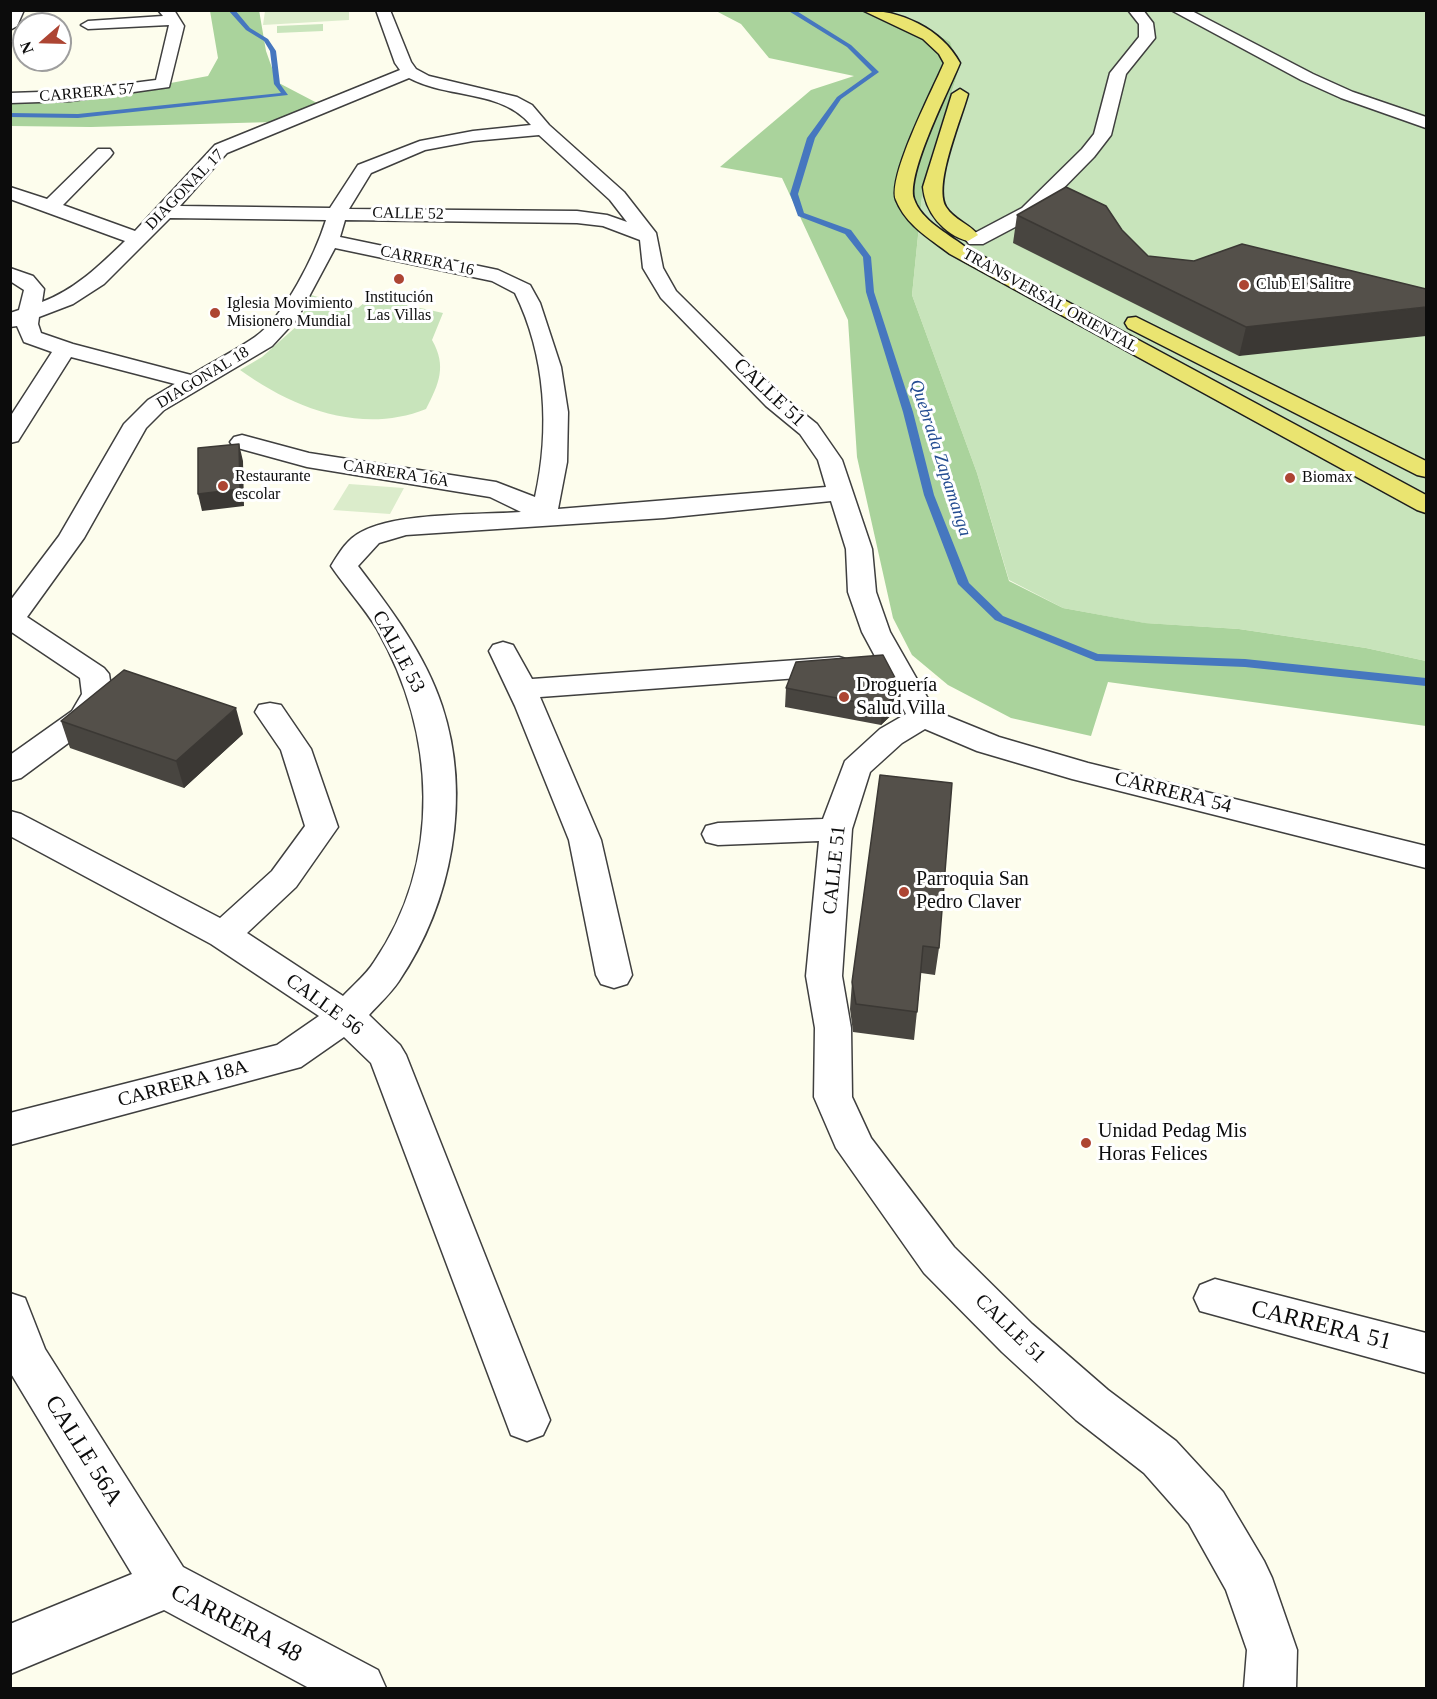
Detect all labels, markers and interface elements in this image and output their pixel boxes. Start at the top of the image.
north arrow [12,12,72,72]
text: N [17,39,36,56]
street label: CARRERA 57 [39,79,135,107]
street label: DIAGONAL 17 [142,146,228,234]
street label: CALLE 52 [372,204,444,224]
street label: CARRERA 16 [378,242,476,280]
street label: TRANSVERSAL ORIENTAL [959,245,1141,357]
marker: Institución Las Villas [392,272,406,286]
place label: Club El Salitre [1256,275,1351,295]
marker: Club El Salitre [1237,278,1251,292]
place label: Institución Las Villas [365,288,433,326]
place label: Iglesia Movimiento Misionero Mundial [227,294,353,332]
marker: Iglesia Movimiento Misionero Mundial [208,306,222,320]
street label: DIAGONAL 18 [153,343,253,413]
street label: CALLE 51 [728,354,810,432]
water label: Quebrada Zapamanga [904,377,976,539]
street label: CARRERA 16A [342,456,450,492]
place label: Restaurante escolar [235,467,311,505]
place label: Biomax [1302,468,1353,488]
marker: Biomax [1283,471,1297,485]
marker: Restaurante escolar [216,479,230,493]
street label: CALLE 53 [366,607,430,697]
place label: Droguería Salud Villa [856,674,945,721]
marker: Droguería Salud Villa [837,690,851,704]
street label: CARRERA 54 [1112,767,1234,819]
street label: CALLE 51 [818,824,852,916]
place label: Parroquia San Pedro Claver [916,868,1029,915]
marker: Parroquia San Pedro Claver [897,885,911,899]
street label: CALLE 56 [281,969,367,1041]
street label: CARRERA 18A [115,1055,251,1113]
place label: Unidad Pedag Mis Horas Felices [1098,1120,1247,1167]
marker: Unidad Pedag Mis Horas Felices [1079,1136,1093,1150]
street label: CALLE 51 [969,1289,1051,1369]
street label: CARRERA 51 [1248,1295,1394,1357]
street label: CALLE 56A [38,1391,128,1511]
street label: CARRERA 48 [166,1579,306,1669]

